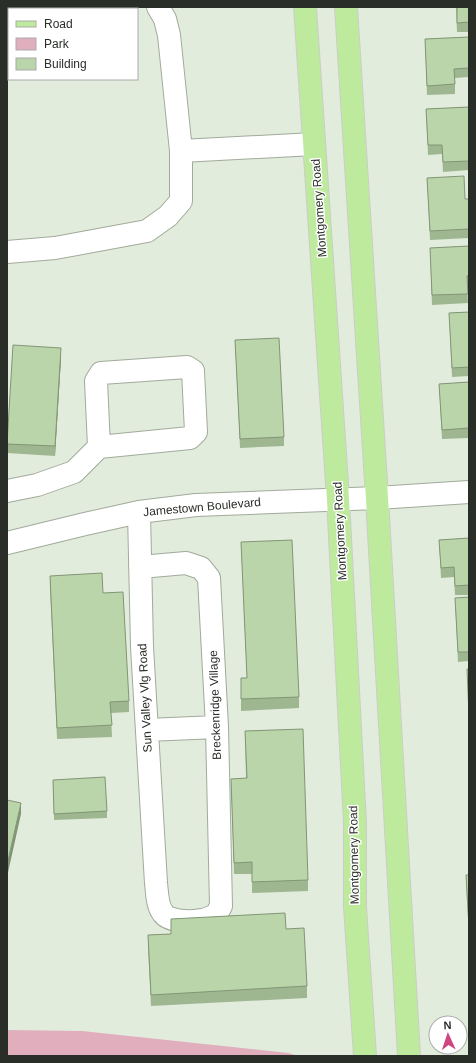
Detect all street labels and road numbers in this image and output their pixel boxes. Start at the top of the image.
street label: Montgomery Road [309,158,329,258]
street label: Montgomery Road [330,481,350,581]
street label: Jamestown Boulevard [143,495,261,519]
street label: Sun Valley Vlg Road [135,643,155,753]
street label: Breckenridge Village [206,650,224,760]
street label: Montgomery Road [346,806,362,904]

